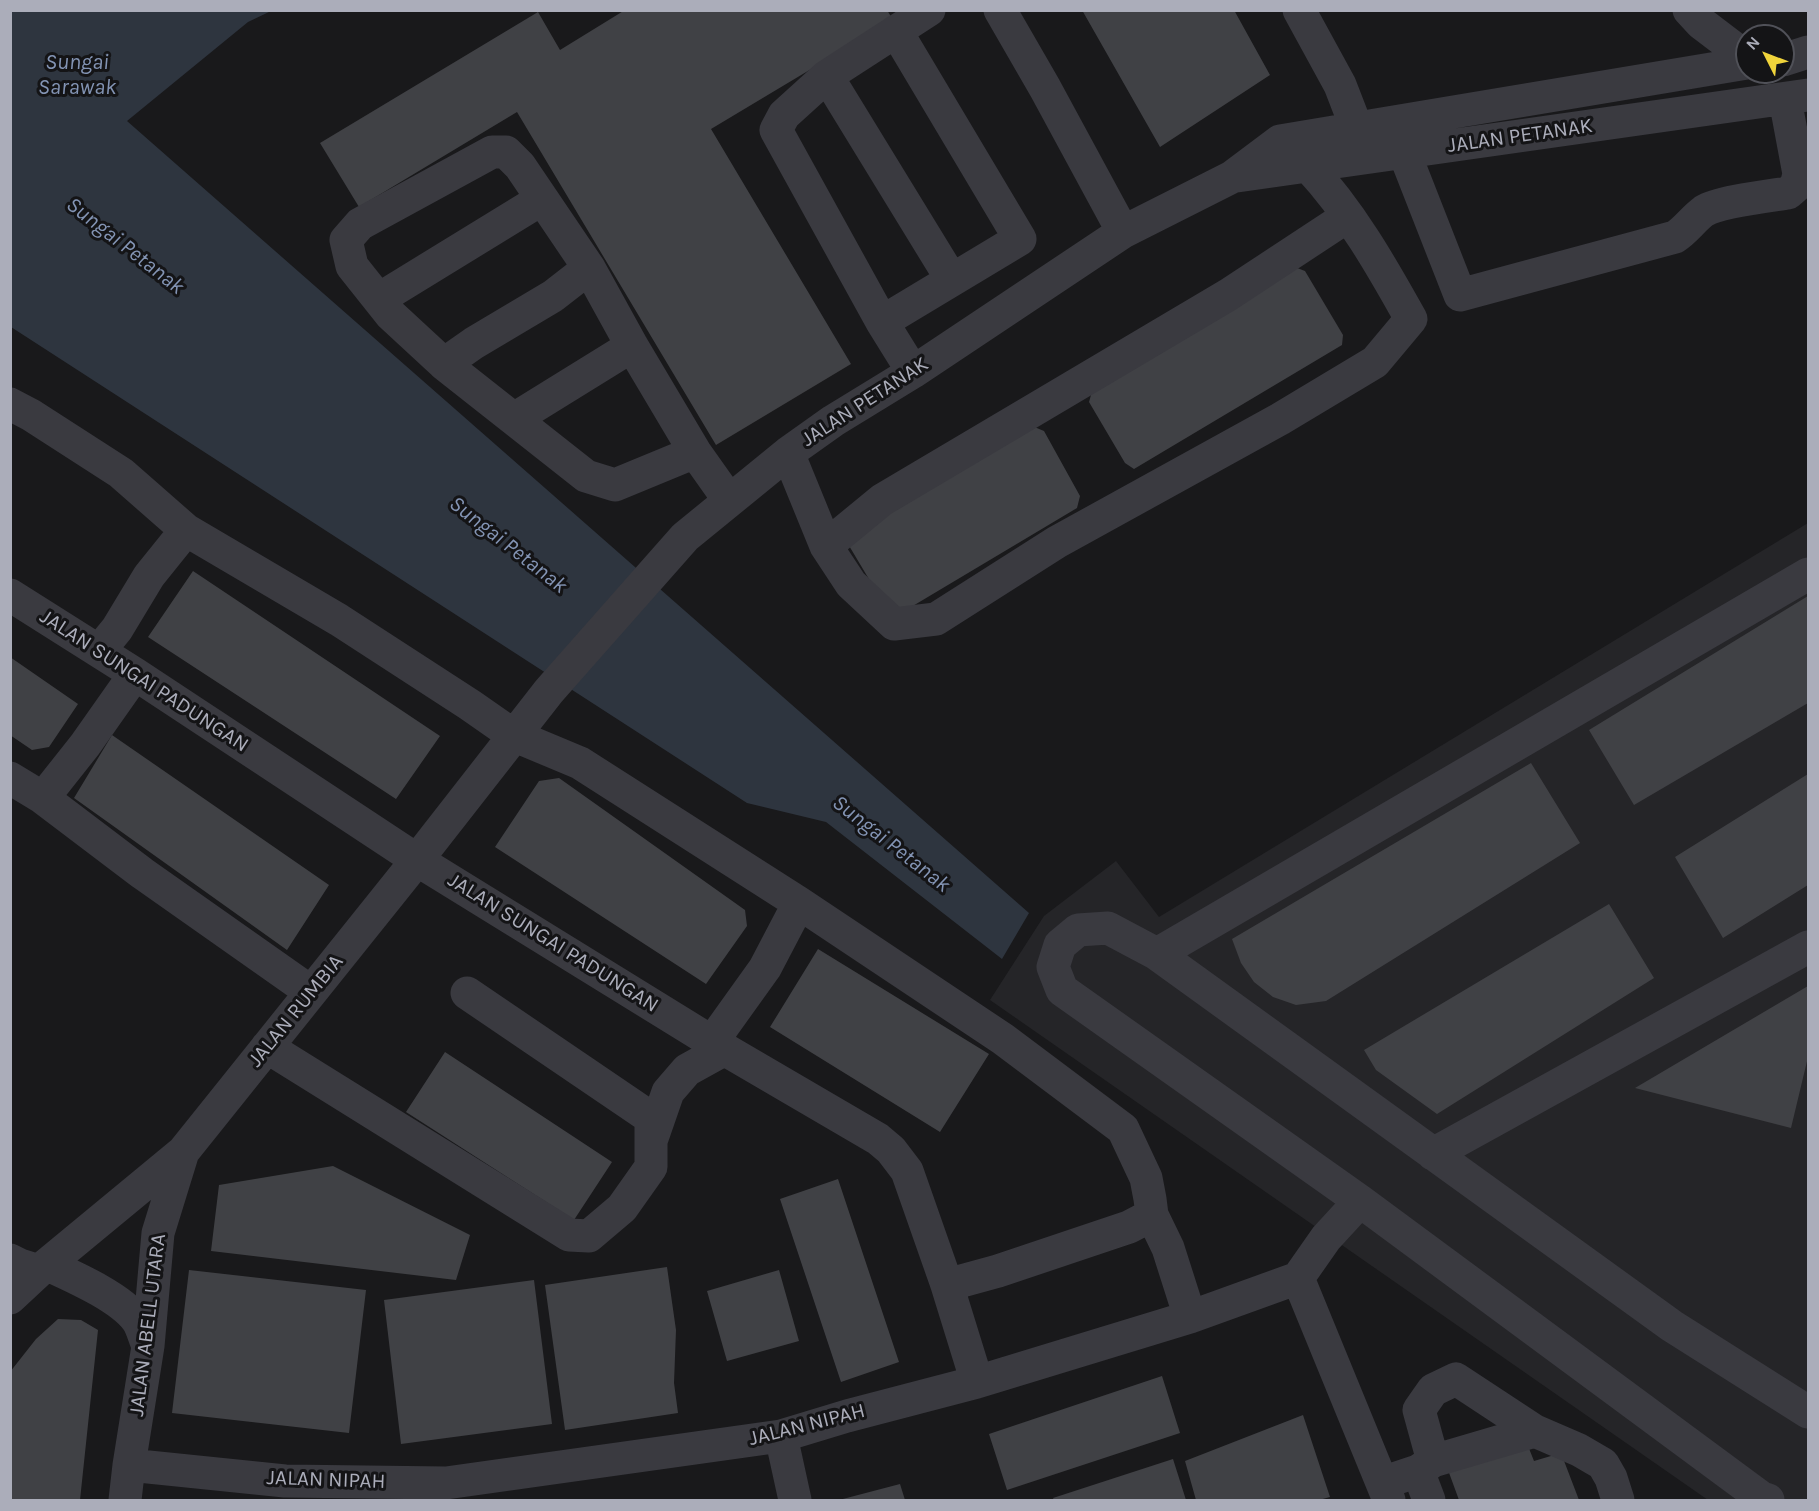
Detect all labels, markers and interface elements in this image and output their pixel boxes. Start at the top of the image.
north arrow [1735,24,1795,84]
text: N [1742,32,1764,54]
water label: Sungai Sarawak [38,50,116,101]
street label: JALAN PETANAK [1446,113,1594,159]
water label: Sungai Petanak [61,192,189,300]
street label: JALAN PETANAK [797,352,933,452]
water label: Sungai Petanak [444,491,572,599]
street label: JALAN SUNGAI PADUNGAN [35,604,253,758]
water label: Sungai Petanak [827,790,955,898]
street label: JALAN SUNGAI PADUNGAN [443,868,663,1018]
street label: JALAN RUMBIA [243,950,349,1072]
street label: JALAN ABELL UTARA [124,1232,172,1418]
street label: JALAN NIPAH [746,1398,868,1452]
street label: JALAN NIPAH [266,1465,386,1495]

